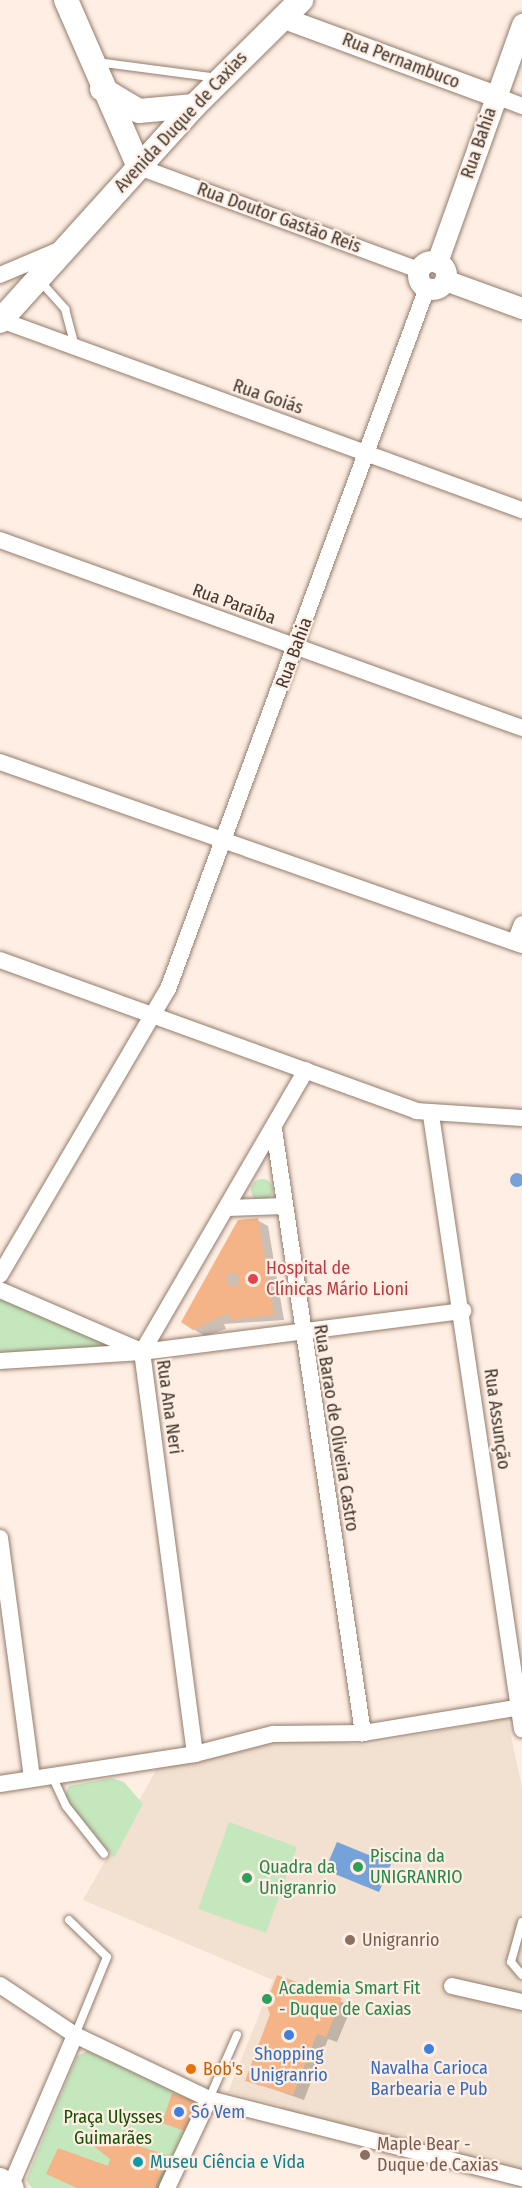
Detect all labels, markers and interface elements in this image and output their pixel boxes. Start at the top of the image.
street label: Rua Pernambuco [339,29,463,93]
street label: Avenida Duque de Caxias [110,47,252,197]
street label: Rua Bahia [457,105,501,181]
street label: Rua Doutor Gastão Reis [194,178,364,258]
street label: Rua Goiás [230,375,306,419]
street label: Rua Paraíba [189,579,279,629]
street label: Rua Bahia [271,615,317,691]
place label: Hospital de Clínicas Mário Lioni [266,1258,409,1300]
marker: Hospital de Clínicas Mário Lioni [244,1270,262,1288]
street label: Rua Barao de Oliveira Castro [309,1323,363,1533]
street label: Rua Ana Neri [152,1359,186,1455]
street label: Rua Assunção [479,1367,515,1471]
place label: Piscina da UNIGRANRIO [370,1846,463,1888]
place label: Quadra da Unigranrio [259,1857,336,1900]
marker: Piscina da UNIGRANRIO [351,1860,365,1874]
marker: Quadra da Unigranrio [240,1871,254,1885]
place label: Unigranrio [362,1929,439,1951]
marker: Unigranrio [343,1933,357,1947]
place label: Academia Smart Fit - Duque de Caxias [279,1978,420,2020]
marker: Academia Smart Fit - Duque de Caxias [260,1992,274,2006]
marker: Shopping Unigranrio [282,2028,296,2042]
marker: Navalha Carioca Barbearia e Pub [422,2042,436,2056]
place label: Shopping Unigranrio [250,2044,328,2086]
place label: Bob's [203,2058,243,2080]
place label: Navalha Carioca Barbearia e Pub [370,2058,488,2100]
marker: Bob's [184,2062,198,2076]
place label: Só Vem [191,2101,245,2123]
marker: Só Vem [172,2105,186,2119]
park label: Praça Ulysses Guimarães [64,2107,162,2150]
place label: Maple Bear - Duque de Caxias [377,2134,498,2176]
marker: Maple Bear - Duque de Caxias [358,2148,372,2162]
place label: Museu Ciência e Vida [150,2151,305,2173]
marker: Museu Ciência e Vida [131,2155,145,2169]

